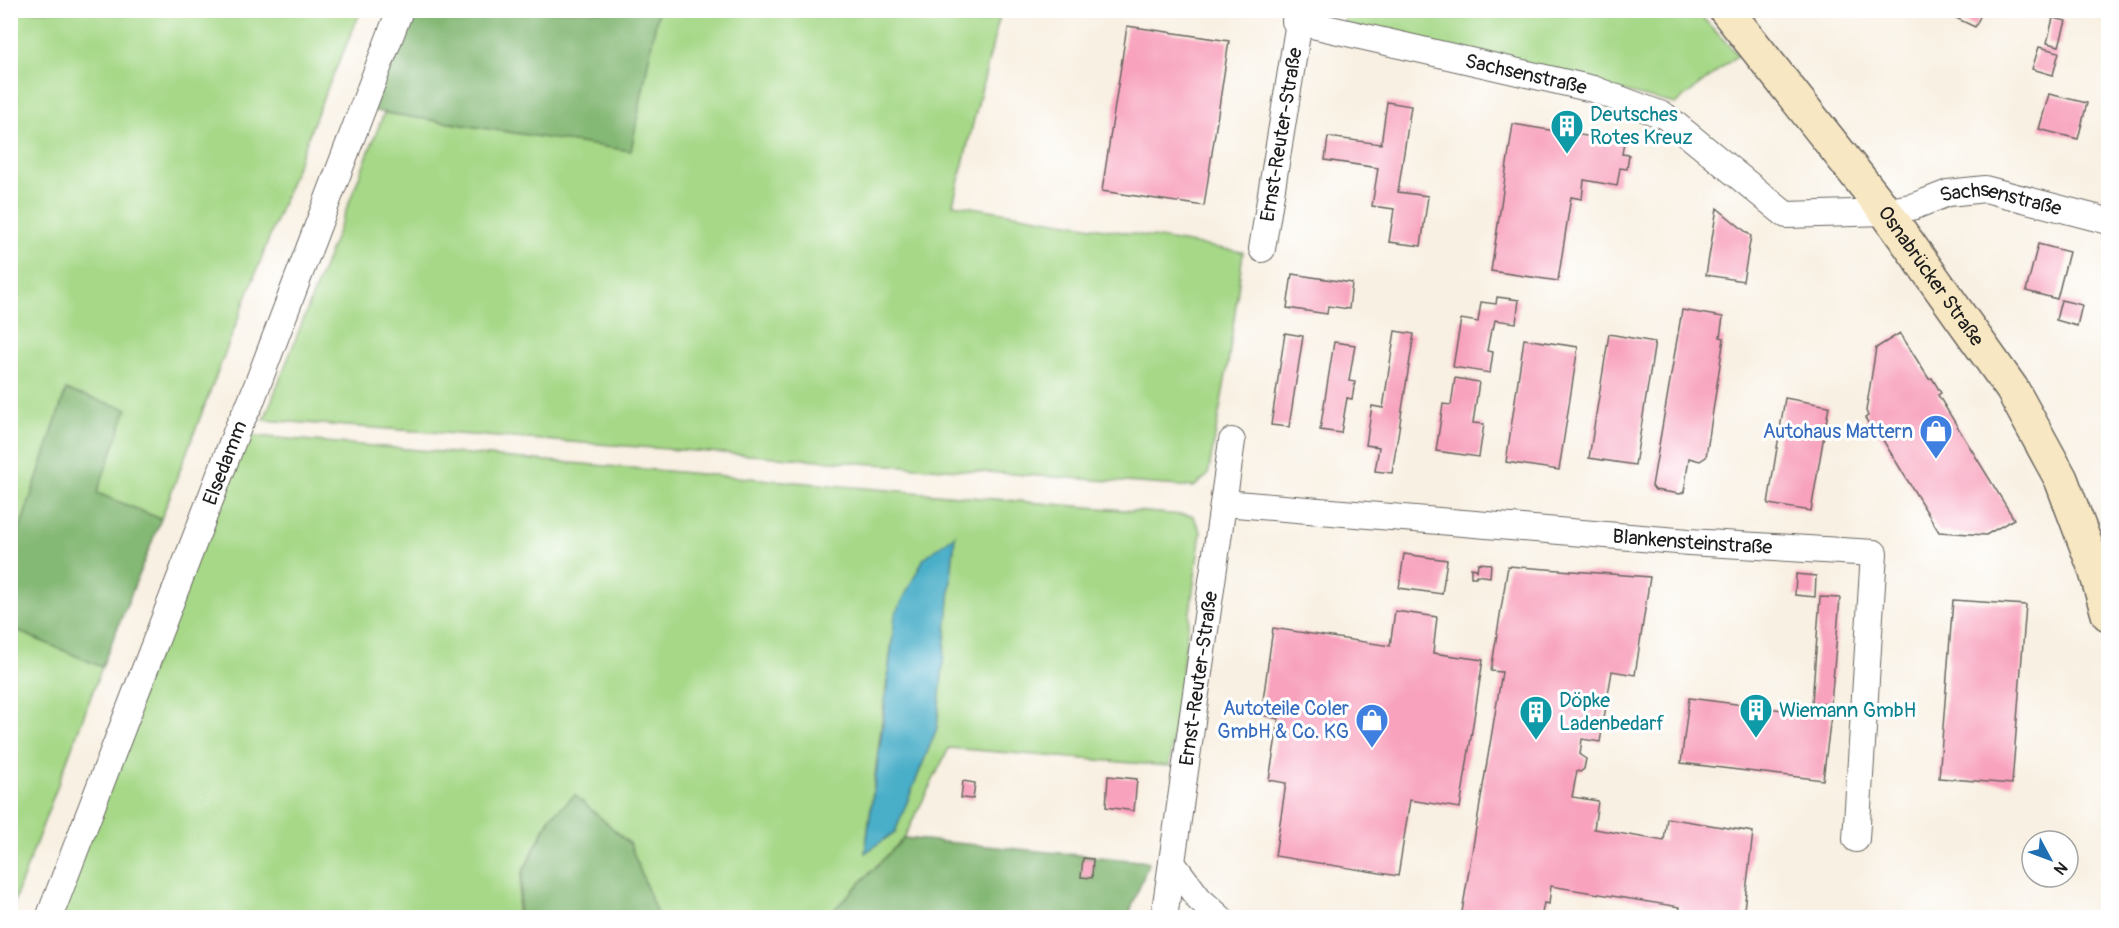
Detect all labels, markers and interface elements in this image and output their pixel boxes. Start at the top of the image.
street label: Ernst-Reuter-Straße [1254,45,1307,223]
street label: Sachsenstraße [1463,48,1589,100]
place label: Deutsches Rotes Kreuz [1590,102,1693,150]
building icon: Deutsches Rotes Kreuz [1549,108,1585,155]
street label: Sachsenstraße [1936,176,2065,221]
street label: Osnabrücker Straße [1873,201,1990,351]
shop icon: Autohaus Mattern [1918,413,1954,460]
street label: Elsedamm [197,417,252,509]
place label: Autohaus Mattern [1763,419,1913,444]
street label: Blankensteinstraße [1611,523,1773,559]
street label: Ernst-Reuter-Straße [1173,589,1223,767]
place label: Döpke Ladenbedarf [1559,688,1664,736]
building icon: Wiemann GmbH [1738,692,1774,739]
building icon: Döpke Ladenbedarf [1518,694,1554,741]
place label: Autoteile Coler GmbH & Co. KG [1217,696,1349,744]
place label: Wiemann GmbH [1779,698,1916,723]
shop icon: Autoteile Coler GmbH & Co. KG [1354,702,1390,749]
north arrow [2020,829,2080,889]
text: N [2049,858,2072,879]

